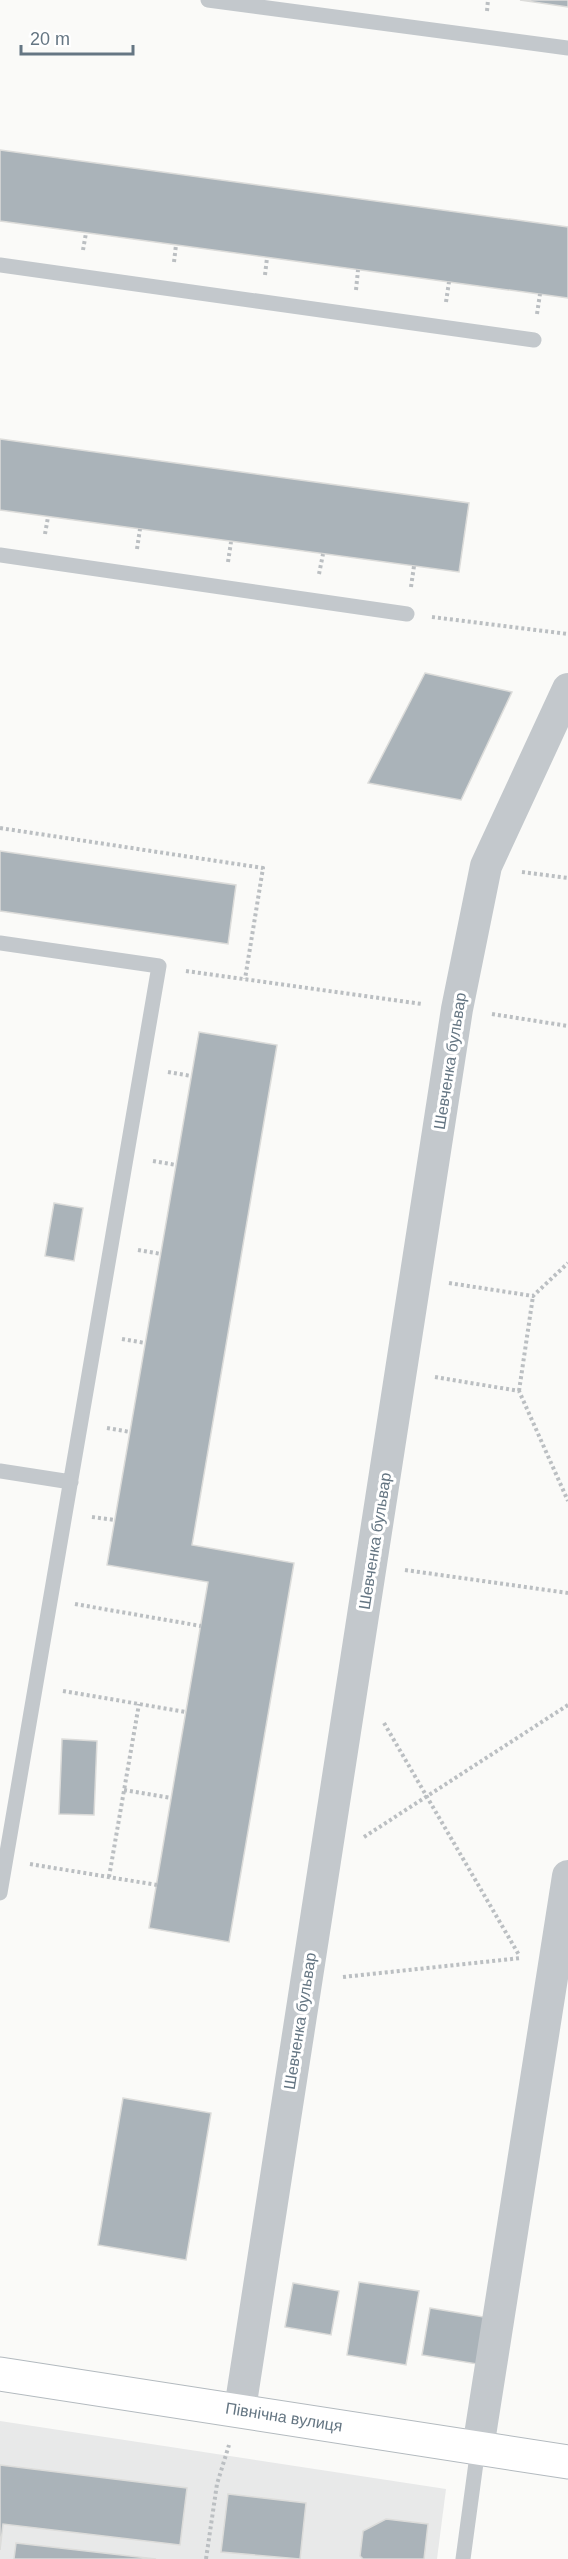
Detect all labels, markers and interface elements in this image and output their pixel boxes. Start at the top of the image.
scale bar [21,18,134,56]
text: 20 m [30,29,70,49]
street label: Шевченка бульвар [431,991,469,1131]
street label: Шевченка бульвар [356,1471,394,1611]
street label: Шевченка бульвар [281,1951,319,2091]
street label: Північна вулиця [224,2399,344,2435]

